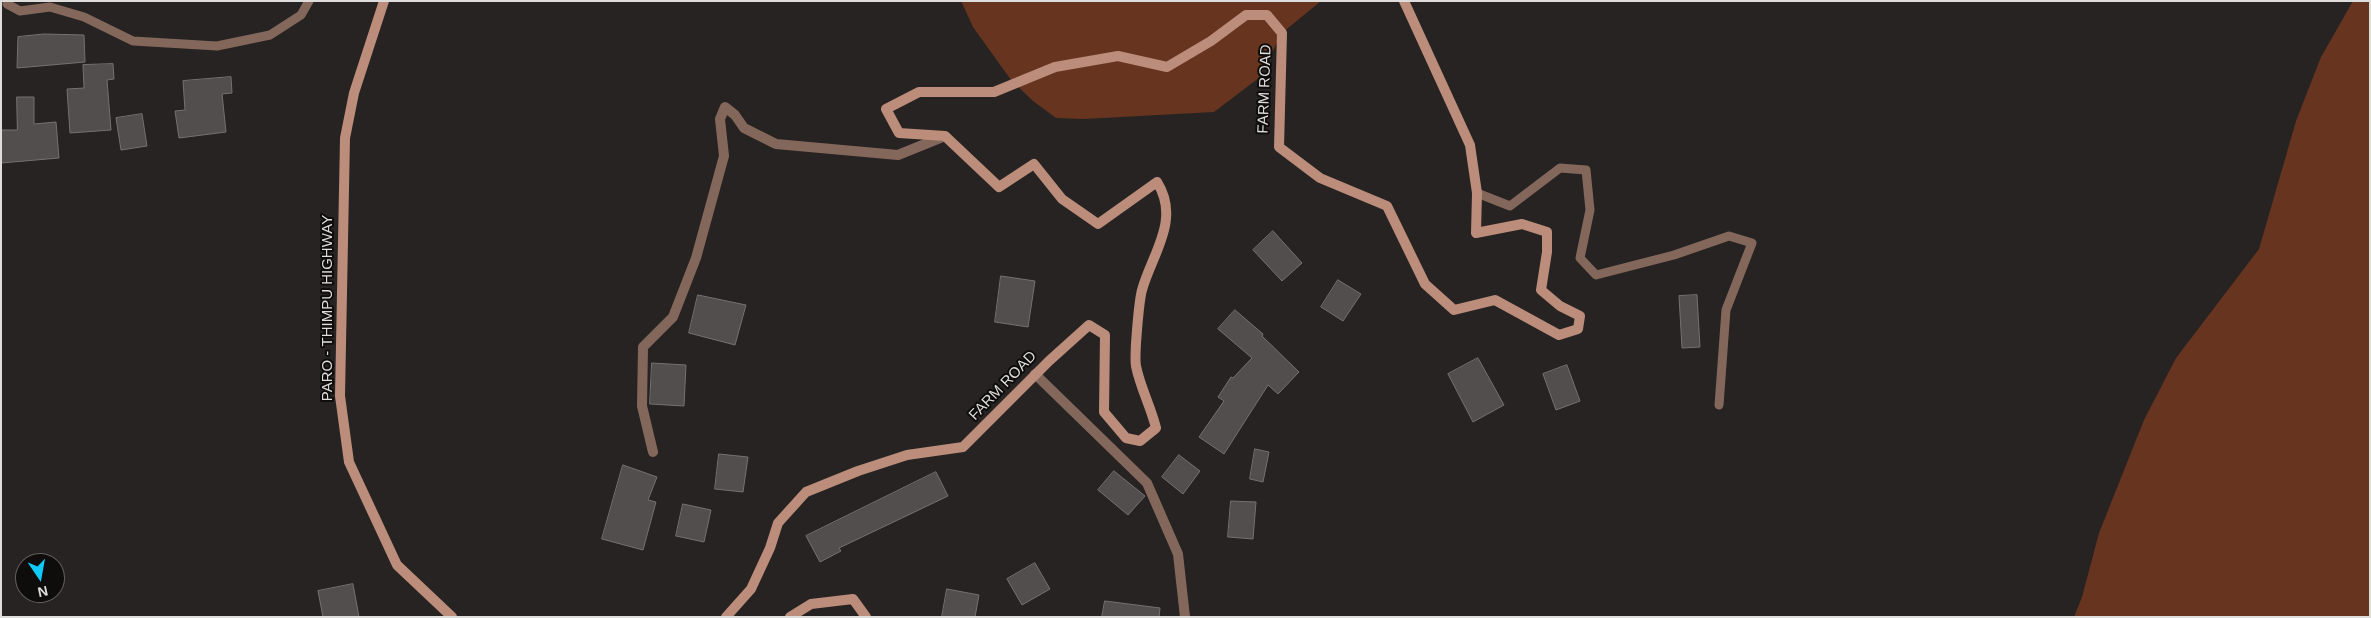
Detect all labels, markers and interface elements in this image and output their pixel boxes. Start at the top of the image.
street label: FARM ROAD [1254,44,1276,134]
street label: PARO - THIMPU HIGHWAY [319,215,337,401]
street label: FARM ROAD [966,348,1040,424]
north arrow [15,553,65,603]
text: N [36,583,50,601]

